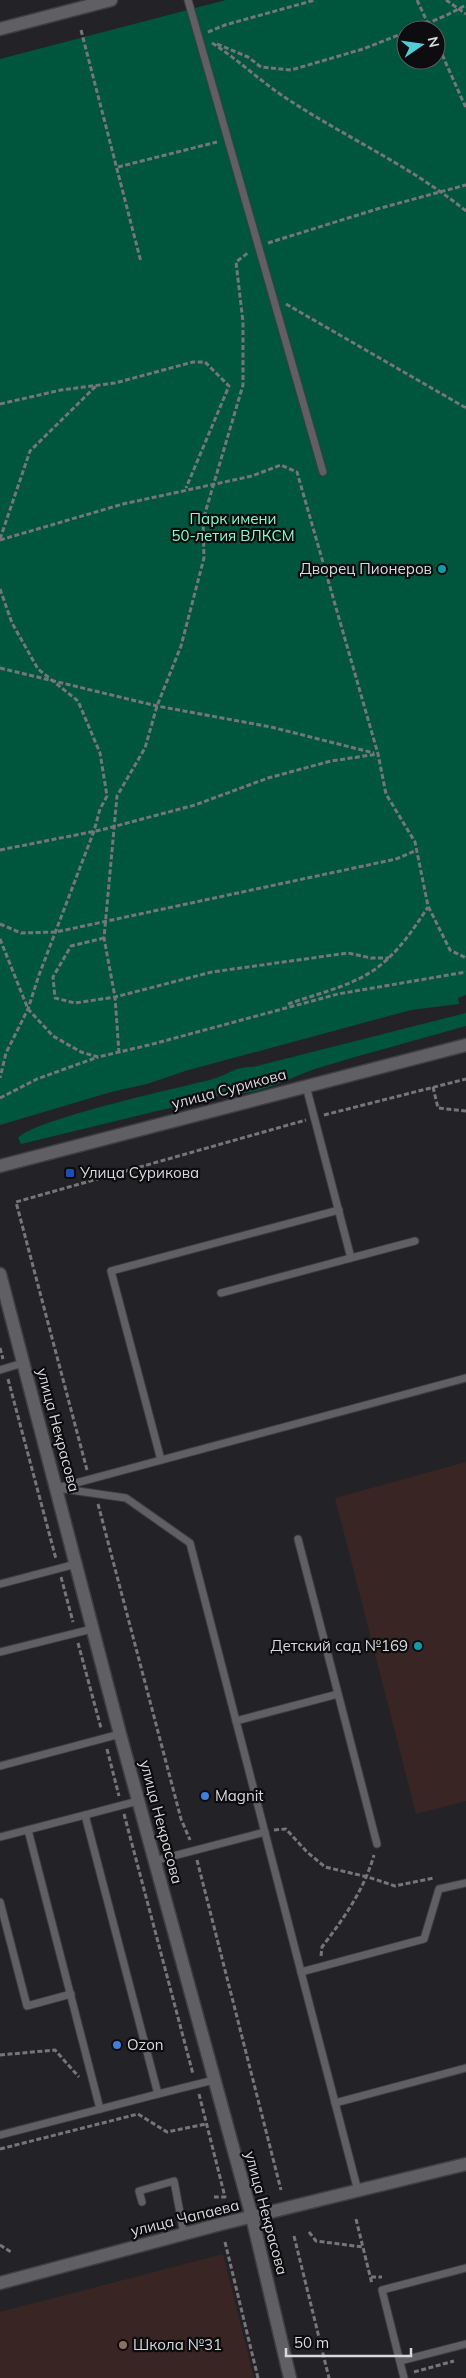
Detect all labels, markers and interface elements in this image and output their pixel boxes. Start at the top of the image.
north arrow [396,20,446,70]
text: N [424,35,444,49]
park label: Парк имени 50-летия ВЛКСМ [171,509,295,545]
place label: Дворец Пионеров [300,559,432,578]
marker: Дворец Пионеров [436,563,448,575]
street label: улица Сурикова [169,1064,288,1113]
place label: Улица Сурикова [79,1163,199,1182]
marker: Улица Сурикова [64,1167,76,1179]
street label: улица Некрасова [33,1366,84,1494]
place label: Детский сад №169 [270,1636,408,1655]
marker: Детский сад №169 [412,1640,424,1652]
street label: улица Некрасова [136,1758,187,1886]
place label: Magnit [215,1786,264,1805]
marker: Magnit [199,1790,211,1802]
place label: Ozon [127,2035,164,2054]
marker: Ozon [111,2039,123,2051]
street label: улица Некрасова [241,2149,292,2277]
street label: улица Чапаева [129,2195,241,2240]
scale bar [286,2326,411,2358]
text: 50 m [294,2333,329,2352]
place label: Школа №31 [133,2335,222,2354]
marker: Школа №31 [117,2339,129,2351]

